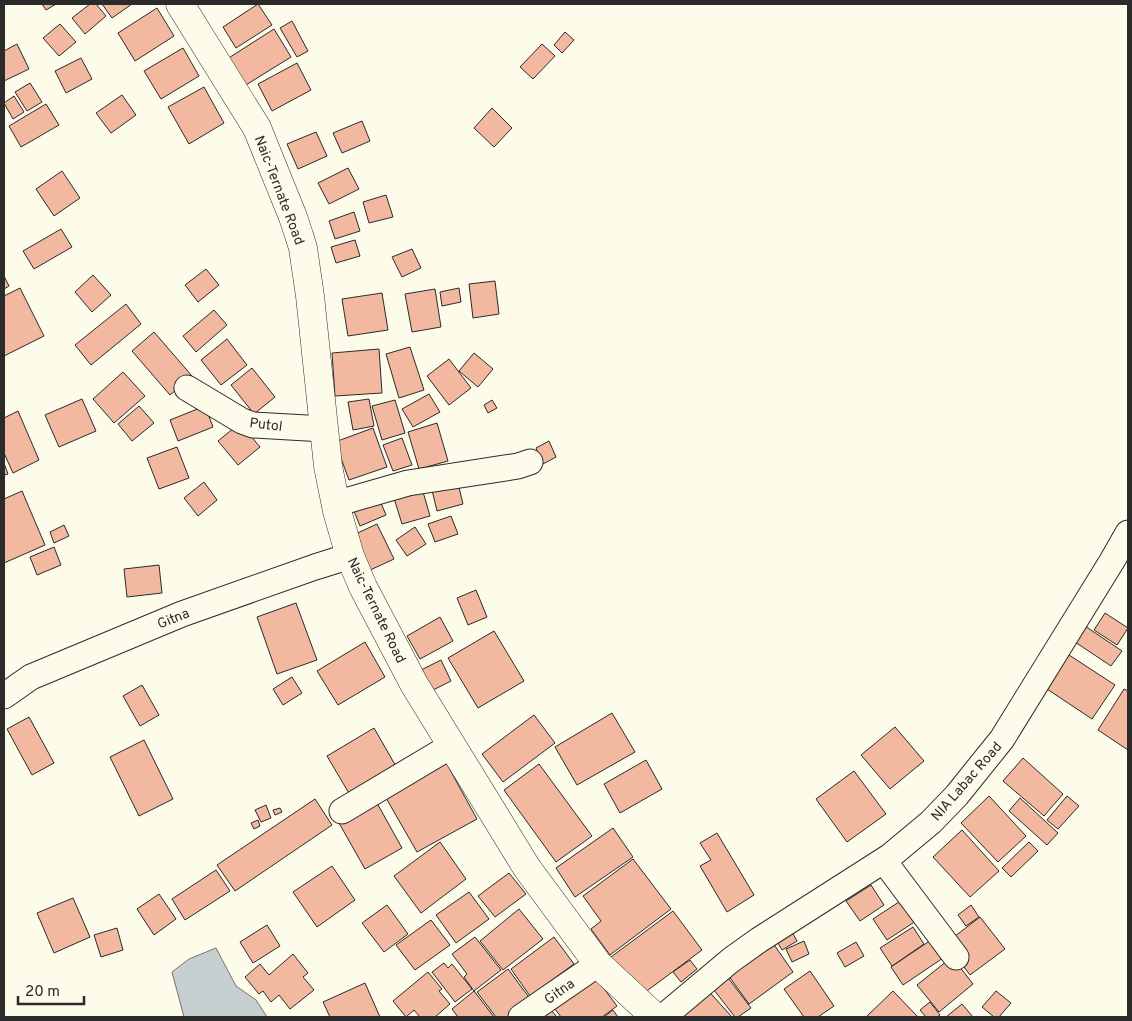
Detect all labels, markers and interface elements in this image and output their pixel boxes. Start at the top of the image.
street label: Naic-Ternate Road [250,134,307,248]
street label: Putol [248,415,283,436]
street label: Naic-Ternate Road [343,555,409,666]
street label: Gitna [155,605,192,633]
street label: NIA Labac Road [928,739,1006,825]
scale bar [18,974,84,1006]
street label: Gitna [541,976,578,1009]
text: 20 m [25,983,60,1002]

